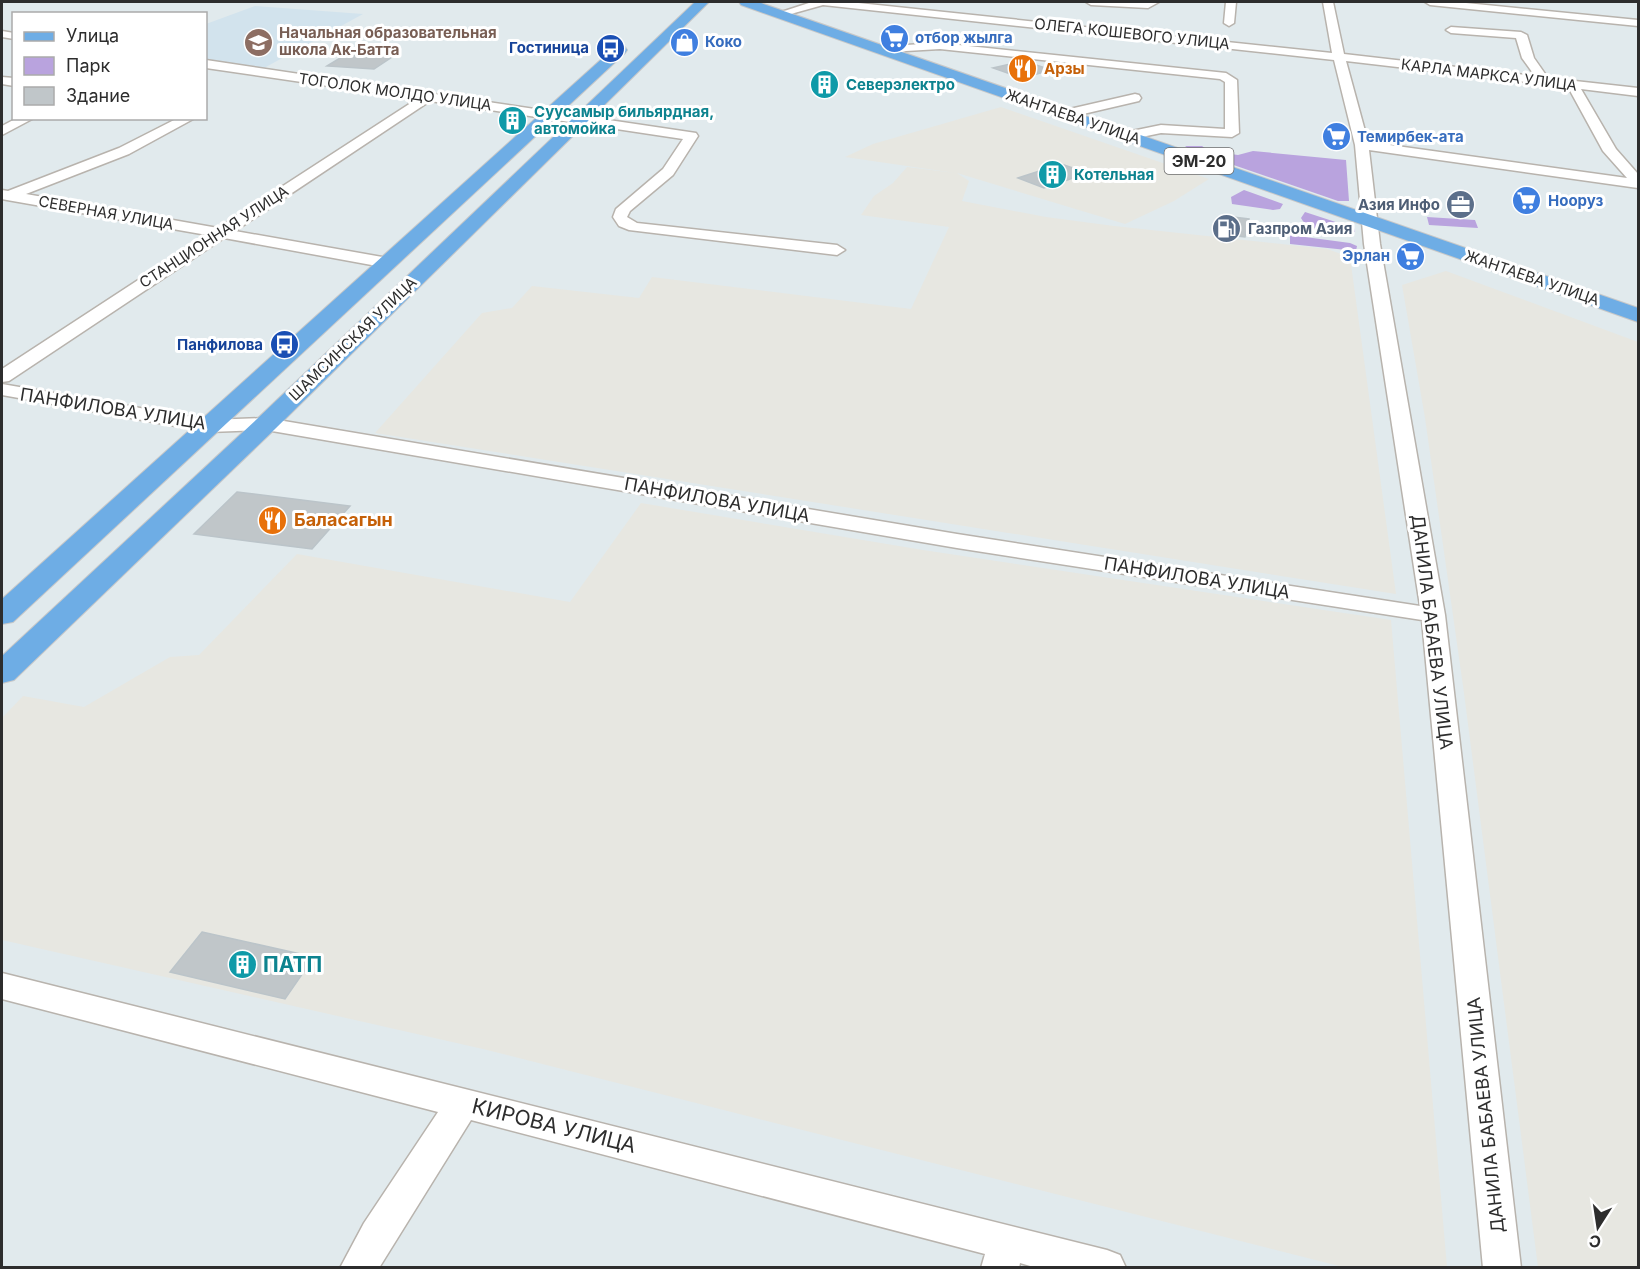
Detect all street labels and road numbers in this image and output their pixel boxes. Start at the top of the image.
street label: ОЛЕГА КОШЕВОГО УЛИЦА [1033,14,1231,53]
street label: КАРЛА МАРКСА УЛИЦА [1400,54,1578,95]
street label: ТОГОЛОК МОЛДО УЛИЦА [297,69,493,114]
street label: ЖАНТАЕВА УЛИЦА [1003,85,1143,148]
road number: ЭМ-20 [1164,148,1234,174]
street label: СТАНЦИОННАЯ УЛИЦА [136,181,292,292]
street label: СЕВЕРНАЯ УЛИЦА [37,191,175,234]
street label: ЖАНТАЕВА УЛИЦА [1462,246,1602,309]
street label: ШАМСИНСКАЯ УЛИЦА [285,273,420,405]
street label: ПАНФИЛОВА УЛИЦА [19,383,207,434]
street label: ПАНФИЛОВА УЛИЦА [623,473,811,526]
street label: ДАНИЛА БАБАЕВА УЛИЦА [1408,513,1457,751]
street label: ПАНФИЛОВА УЛИЦА [1103,552,1291,603]
street label: ДАНИЛА БАБАЕВА УЛИЦА [1463,996,1508,1234]
street label: КИРОВА УЛИЦА [470,1093,639,1158]

